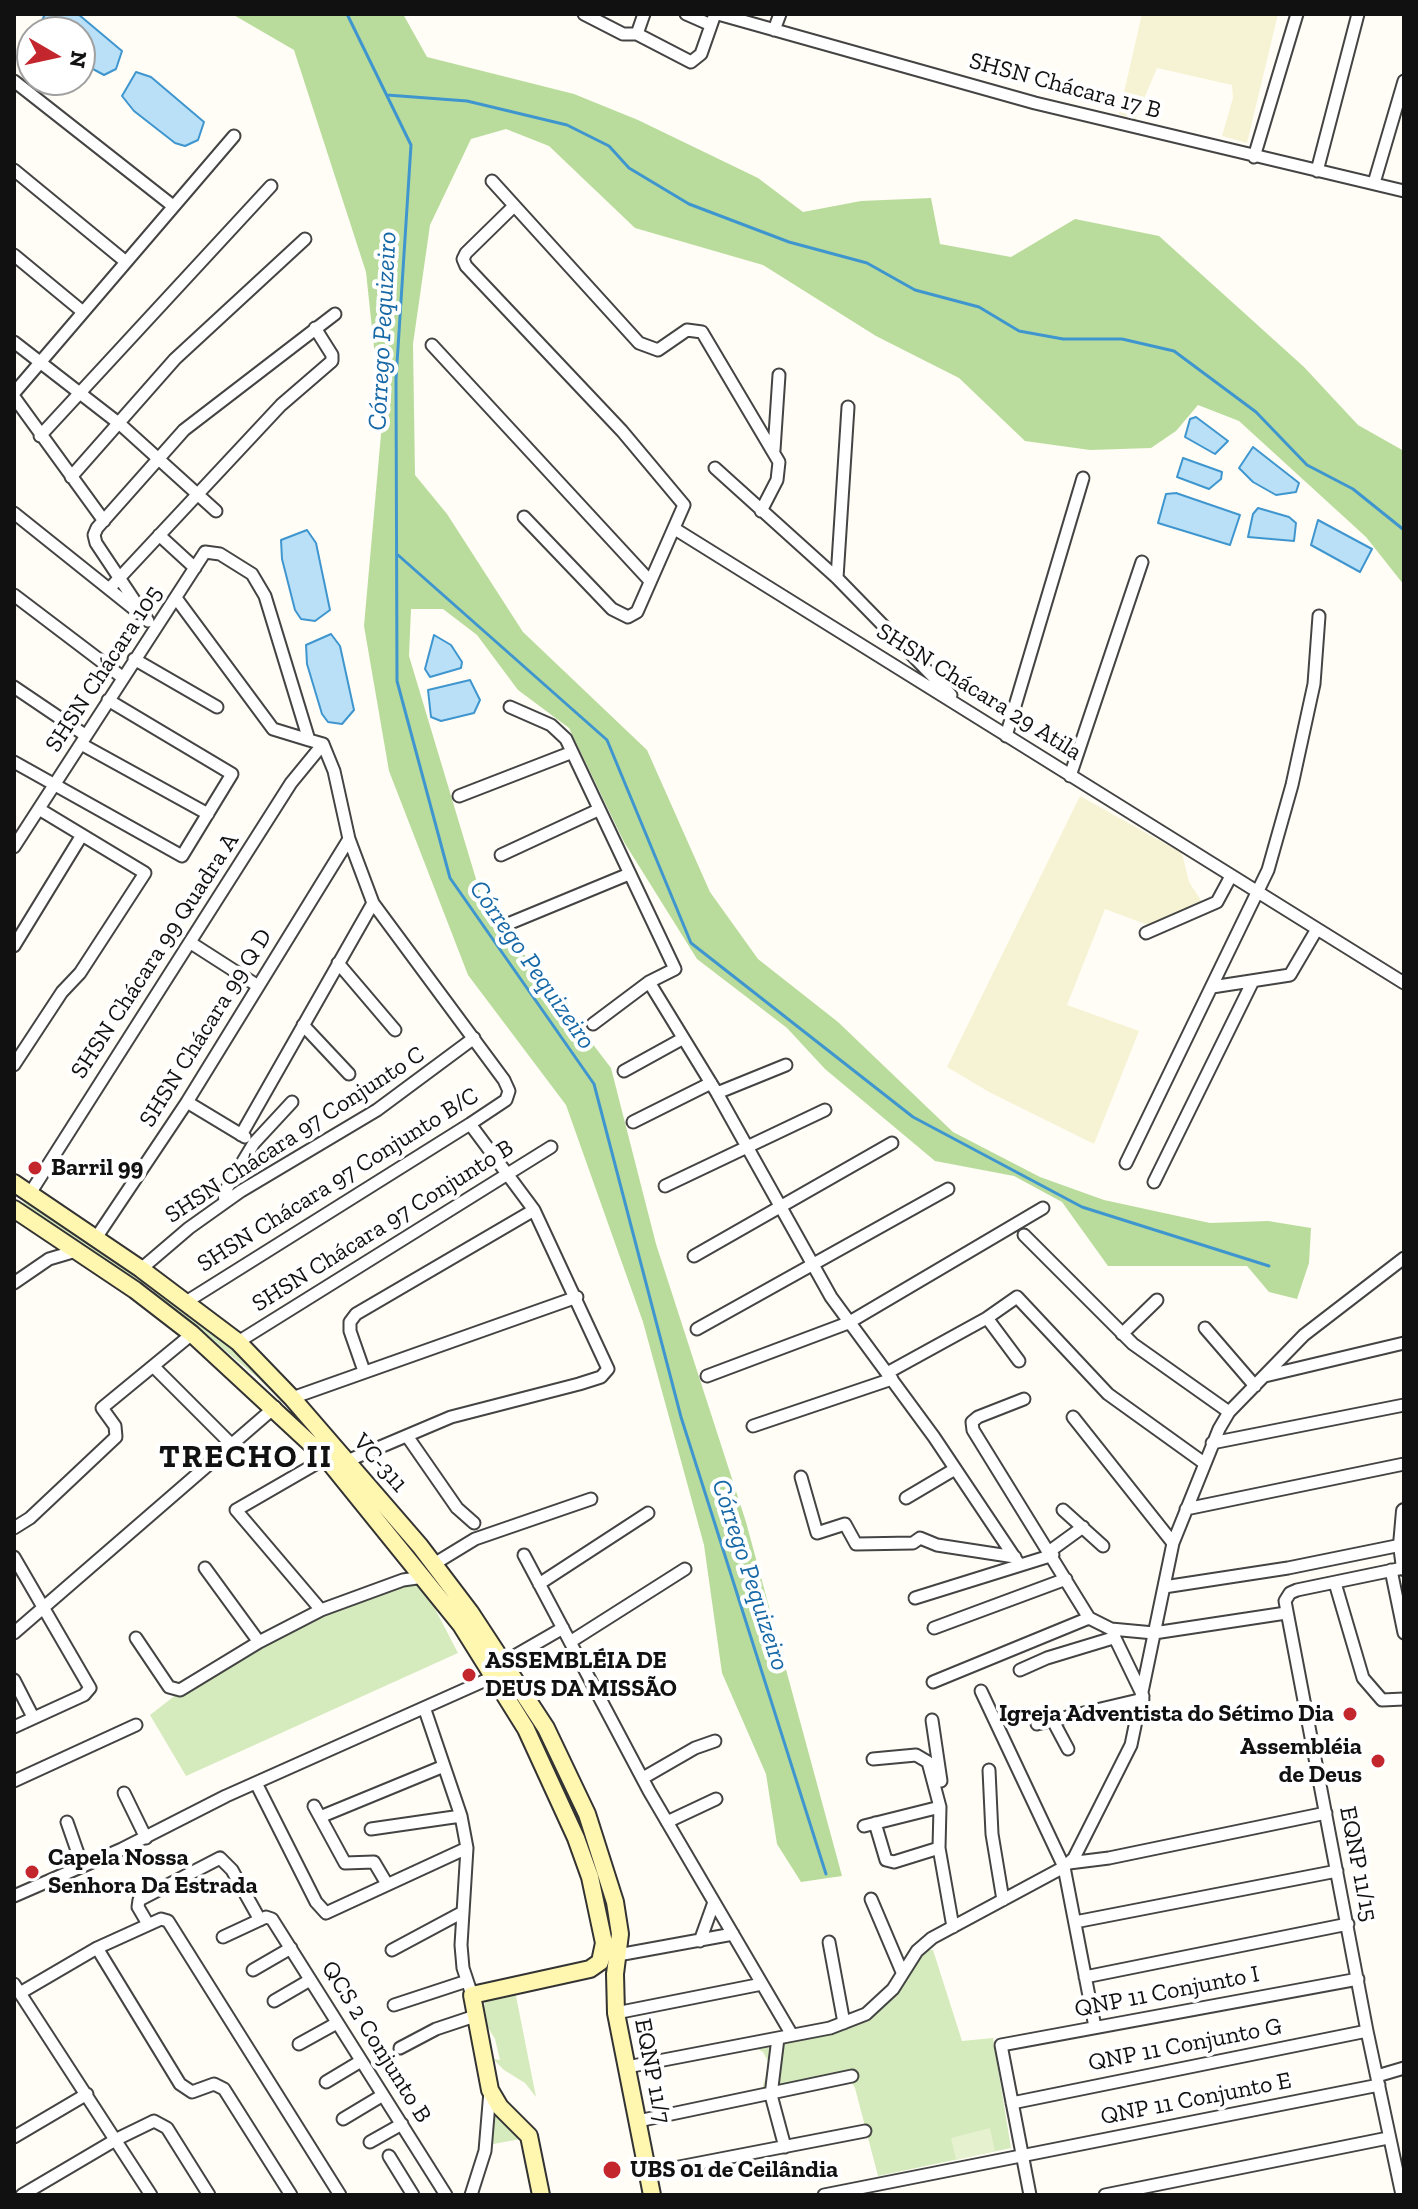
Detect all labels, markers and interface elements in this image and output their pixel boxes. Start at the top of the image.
north arrow [16,16,96,96]
street label: SHSN Chácara 17 B [966,47,1164,125]
text: N [64,49,93,70]
water label: Córrego Pequizeiro [362,231,404,431]
street label: SHSN Chácara 105 [39,580,169,758]
street label: SHSN Chácara 29 Atila [871,617,1087,767]
street label: SHSN Chácara 99 Quadra A [65,828,245,1084]
water label: Córrego Pequizeiro [462,874,602,1056]
street label: SHSN Chácara 99 Q D [133,924,279,1132]
street label: SHSN Chácara 97 Conjunto C [160,1040,430,1230]
street label: SHSN Chácara 97 Conjunto B/C [192,1081,484,1279]
street label: SHSN Chácara 97 Conjunto B [247,1134,519,1318]
place label: Barril 99 [51,1154,143,1182]
marker: Barril 99 [26,1159,44,1177]
street label: VC-311 [347,1428,413,1498]
district label: TRECHO II [159,1439,333,1477]
water label: Córrego Pequizeiro [704,1475,796,1675]
place label: ASSEMBLÉIA DE DEUS DA MISSÃO [485,1647,677,1703]
marker: ASSEMBLÉIA DE DEUS DA MISSÃO [460,1666,478,1684]
place label: Igreja Adventista do Sétimo Dia [999,1700,1334,1728]
marker: Igreja Adventista do Sétimo Dia [1341,1705,1359,1723]
place label: Assembléia de Deus [1240,1733,1362,1789]
marker: Assembléia de Deus [1369,1752,1387,1770]
street label: EQNP 11/15 [1333,1804,1383,1924]
place label: Capela Nossa Senhora Da Estrada [48,1844,258,1900]
marker: Capela Nossa Senhora Da Estrada [23,1863,41,1881]
street label: QCS 2 Conjunto B [315,1956,437,2128]
street label: QNP 11 Conjunto I [1072,1960,1262,2024]
street label: QNP 11 Conjunto G [1086,2012,1284,2078]
street label: EQNP 11/7 [628,2016,676,2126]
street label: QNP 11 Conjunto E [1098,2066,1294,2132]
place label: UBS 01 de Ceilândia [630,2156,838,2184]
marker: UBS 01 de Ceilândia [601,2159,623,2181]

